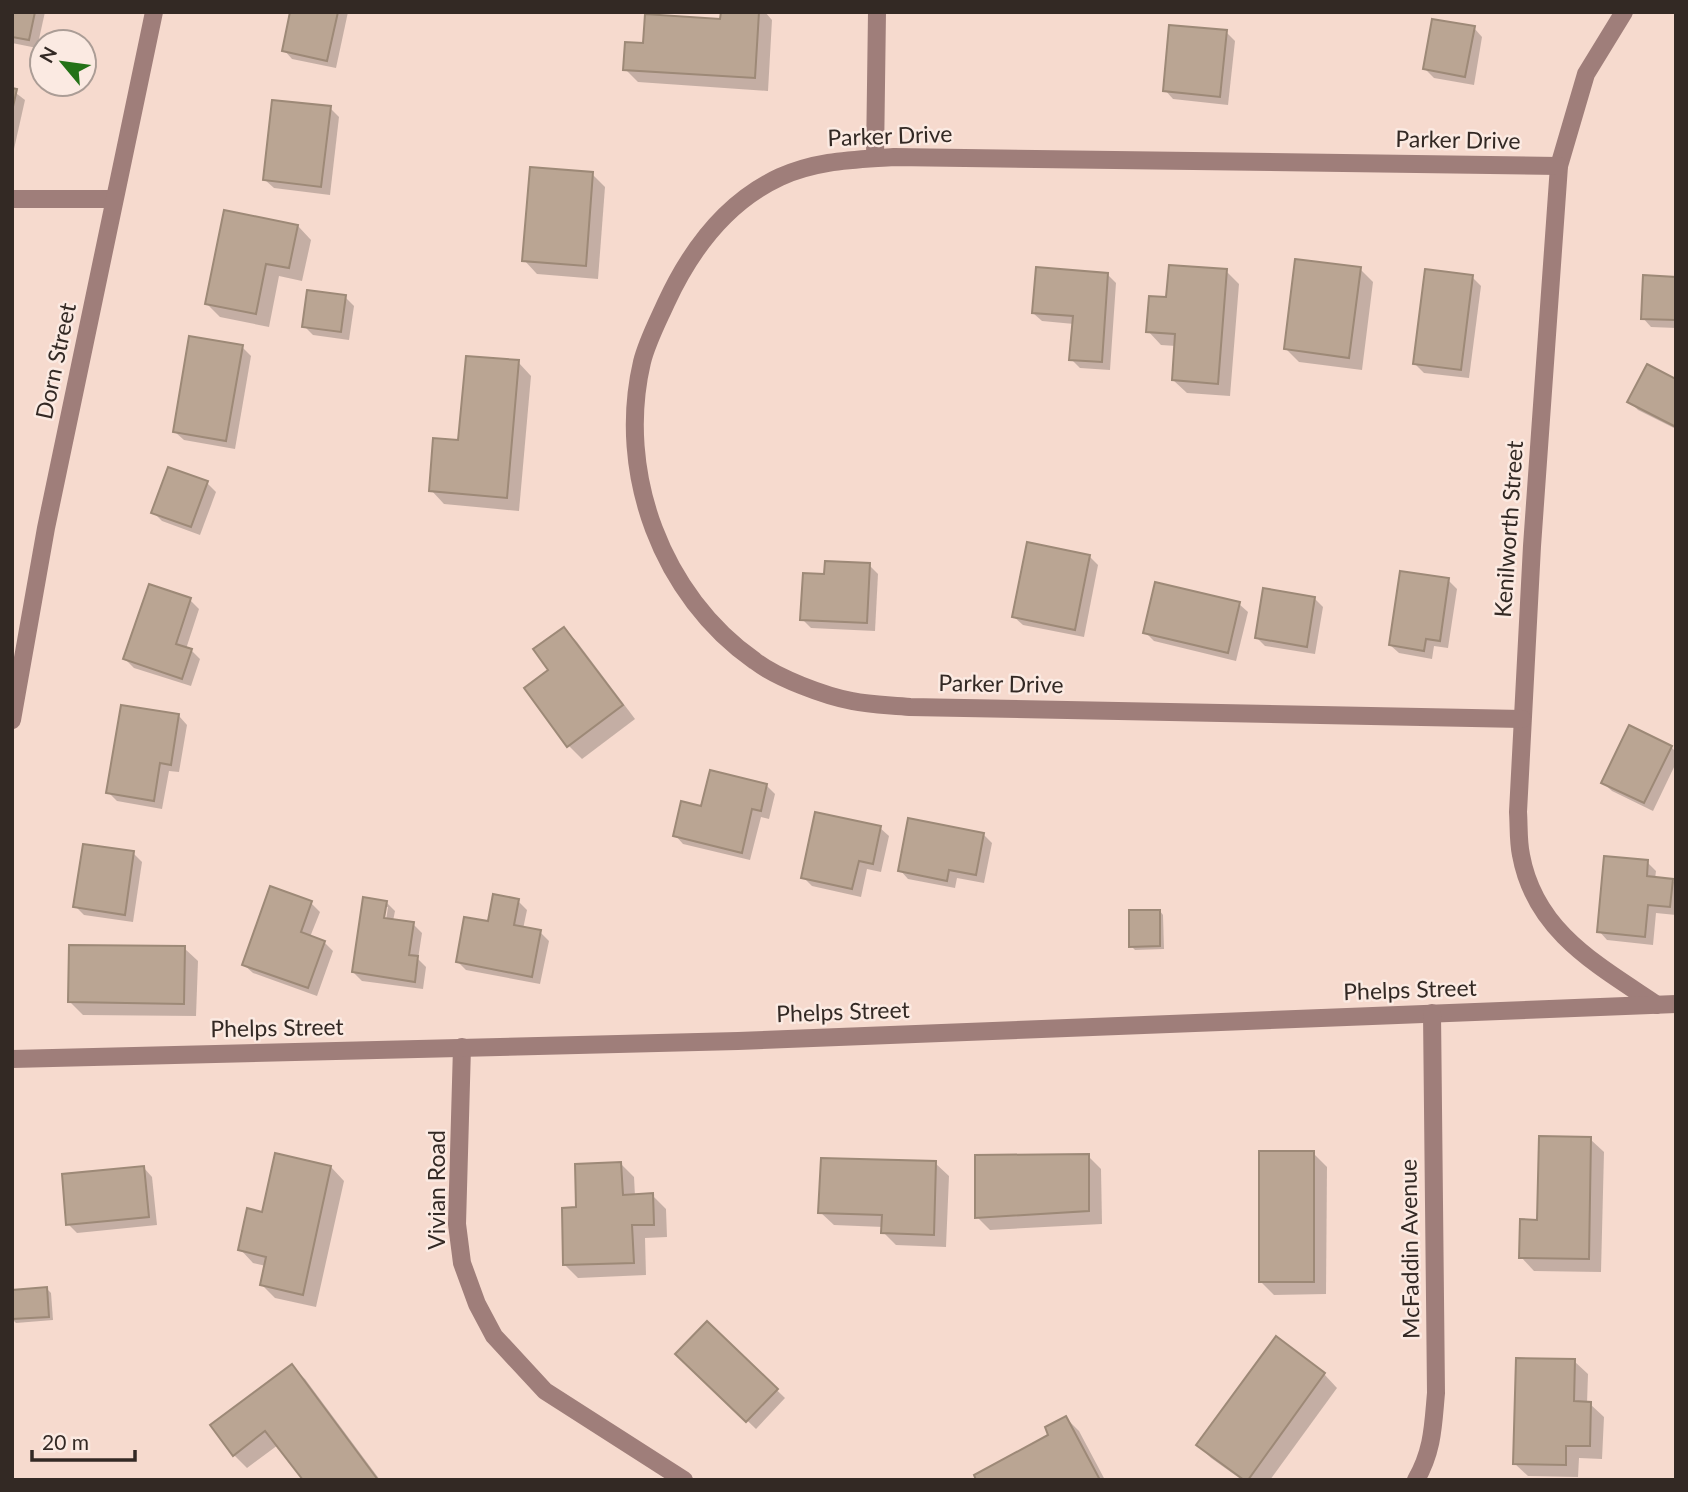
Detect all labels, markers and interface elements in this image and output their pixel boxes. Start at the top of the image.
north arrow [28,28,98,98]
text: N [34,43,61,66]
street label: Parker Drive [827,119,953,151]
street label: Parker Drive [1395,124,1521,154]
street label: Dorn Street [29,299,81,421]
street label: Kenilworth Street [1488,439,1528,618]
street label: Parker Drive [938,668,1064,698]
street label: Phelps Street [1343,973,1478,1005]
street label: Phelps Street [776,995,911,1027]
street label: Phelps Street [210,1012,345,1042]
street label: Vivian Road [422,1130,450,1250]
street label: McFaddin Avenue [1393,1159,1425,1339]
scale bar [32,1418,135,1462]
text: 20 m [42,1429,89,1454]

